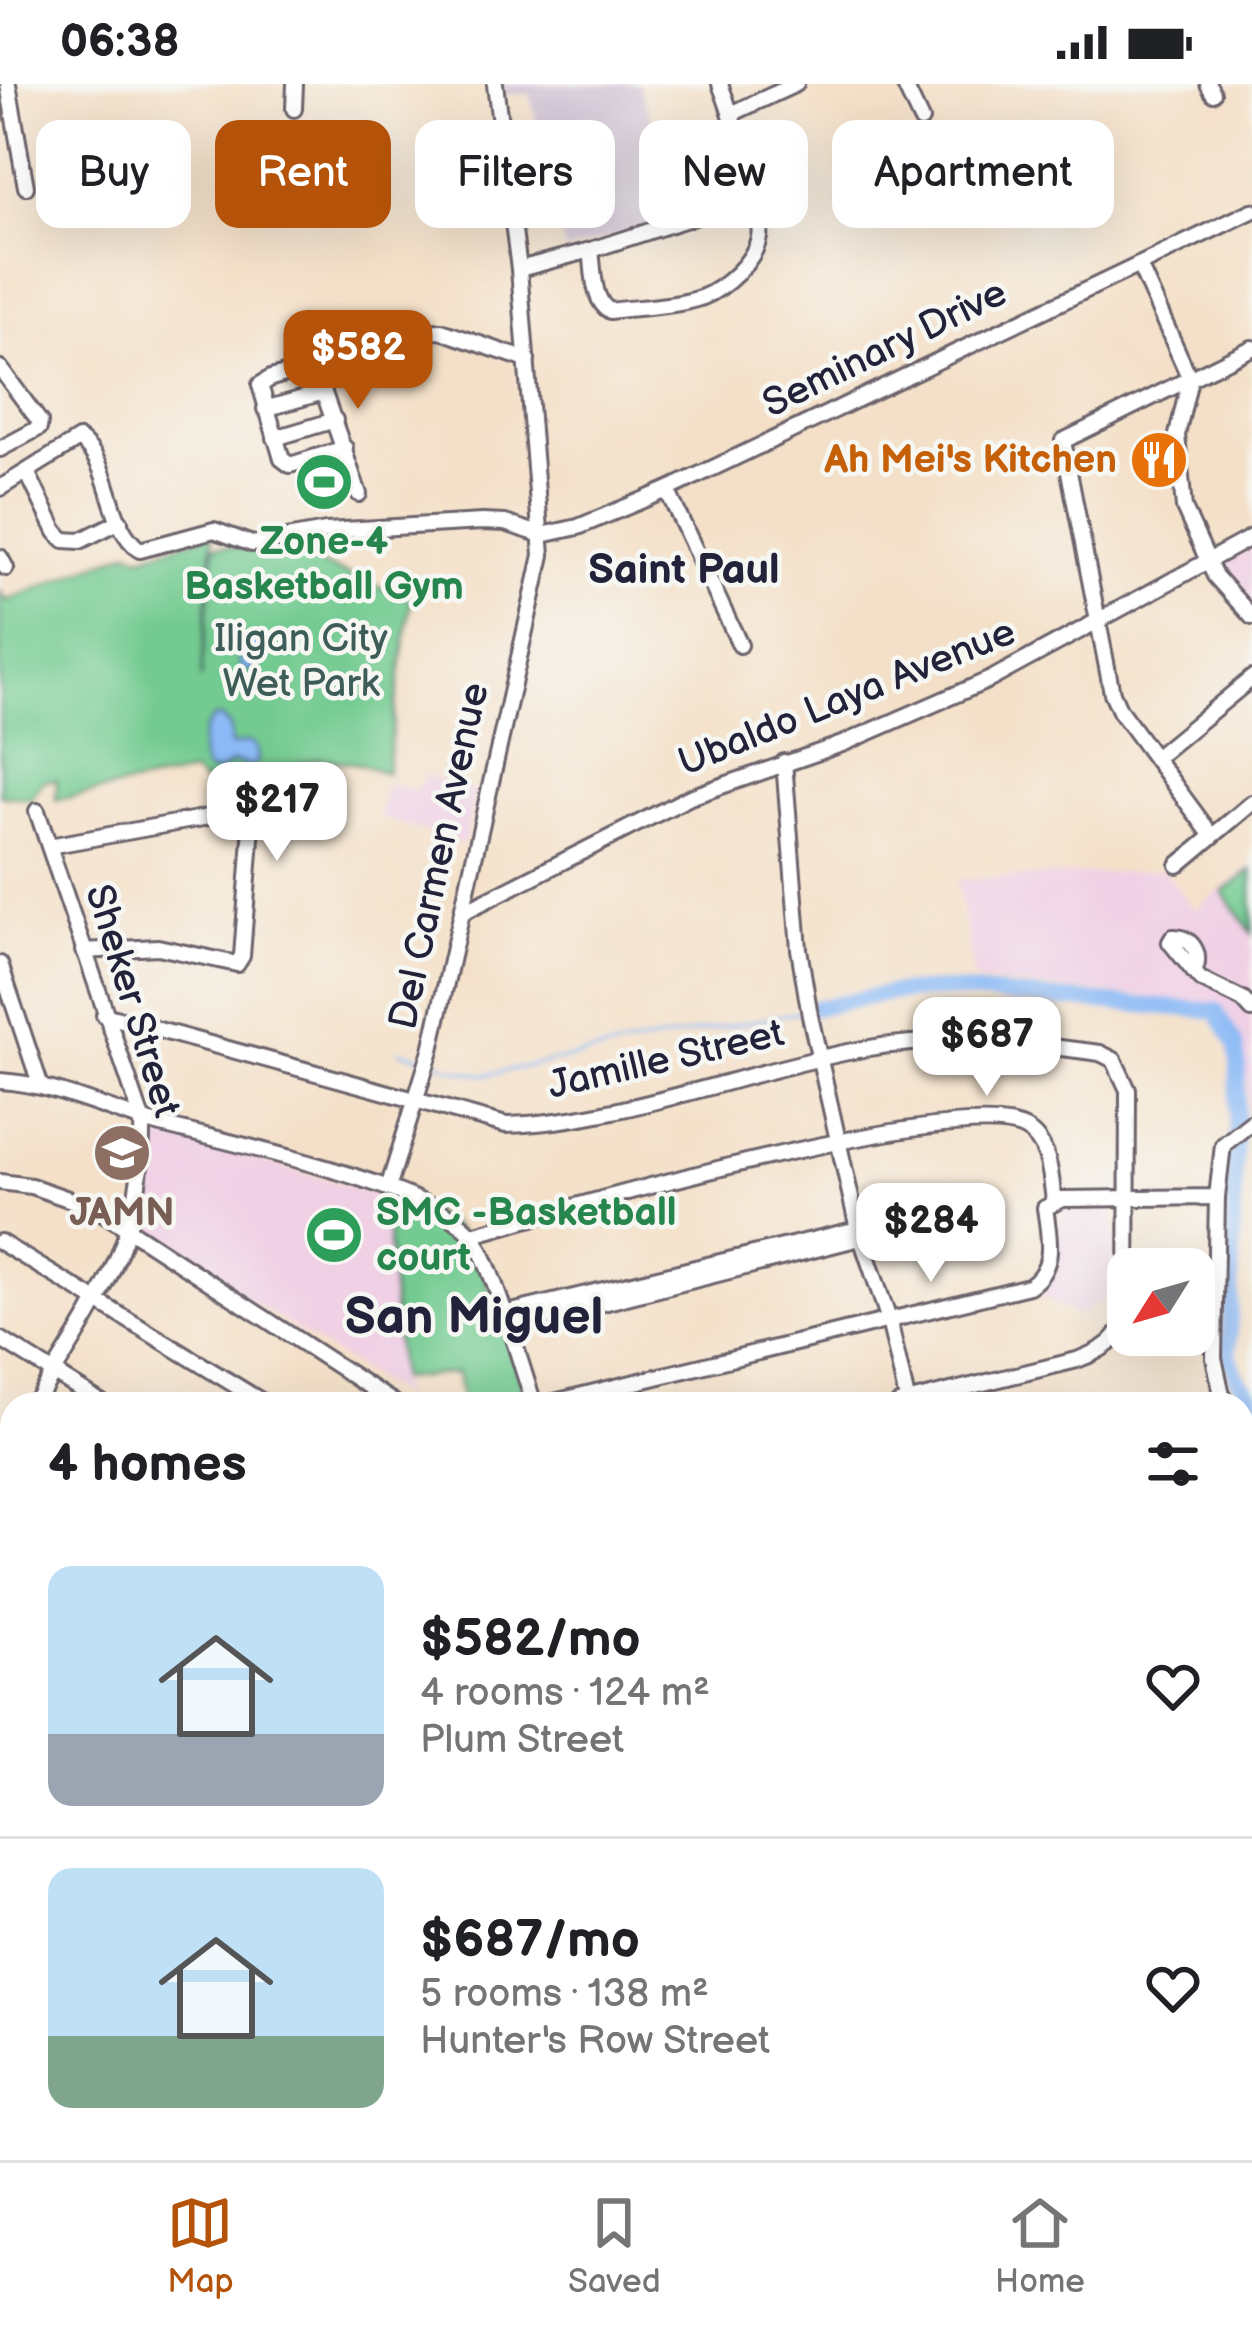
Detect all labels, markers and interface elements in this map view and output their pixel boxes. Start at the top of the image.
text: 06:38 [60,15,179,70]
chip: Buy [36,120,191,228]
chip: Rent [215,120,391,228]
chip: Filters [415,120,615,228]
chip: New [639,120,808,228]
chip: Apartment [832,120,1114,228]
street label: Seminary Drive [755,270,1015,428]
pin: $582 [287,310,429,412]
text: $582 [310,325,406,372]
restaurant icon: Ah Mei's Kitchen [1128,429,1190,491]
place label: Ah Mei's Kitchen [823,437,1117,484]
sports icon: Zone-4 Basketball Gym [293,451,355,513]
place label: Zone-4 Basketball Gym [184,519,464,611]
district label: Saint Paul [588,545,780,596]
street label: Ubaldo Laya Avenue [672,609,1022,787]
park label: Iligan City Wet Park [214,616,388,708]
street label: Del Carmen Avenue [380,679,500,1033]
pin: $217 [206,762,348,864]
text: $217 [234,777,320,824]
street label: Sheker Street [74,879,190,1123]
pin: $687 [916,997,1058,1099]
street label: Jamille Street [544,1010,788,1110]
text: $687 [940,1012,1034,1059]
school or university icon: JAMN [91,1122,153,1184]
pin: $284 [860,1183,1002,1285]
place label: JAMN [69,1190,175,1237]
place label: SMC -Basketball court [376,1190,677,1282]
text: $284 [883,1198,979,1245]
sports icon: SMC -Basketball court [303,1204,365,1266]
north arrow [1107,1248,1215,1356]
map controls [1107,1248,1215,1356]
district label: San Miguel [345,1287,603,1348]
icon: filters [1140,1431,1206,1497]
text: 4 homes [48,1434,247,1495]
text: $582/mo [420,1609,641,1670]
icon: home [144,1614,288,1758]
icon: heart [1140,1653,1206,1719]
text: 4 rooms · 124 m² [420,1670,710,1717]
text: Plum Street [420,1717,624,1764]
text: $687/mo [420,1910,640,1971]
icon: home [144,1916,288,2060]
icon: heart [1140,1955,1206,2021]
text: 5 rooms · 138 m² [420,1971,709,2018]
text: Hunter's Row Street [420,2018,770,2065]
tab: Map [167,2190,234,2302]
tab: Saved [568,2190,661,2302]
tab: Home [995,2190,1085,2302]

